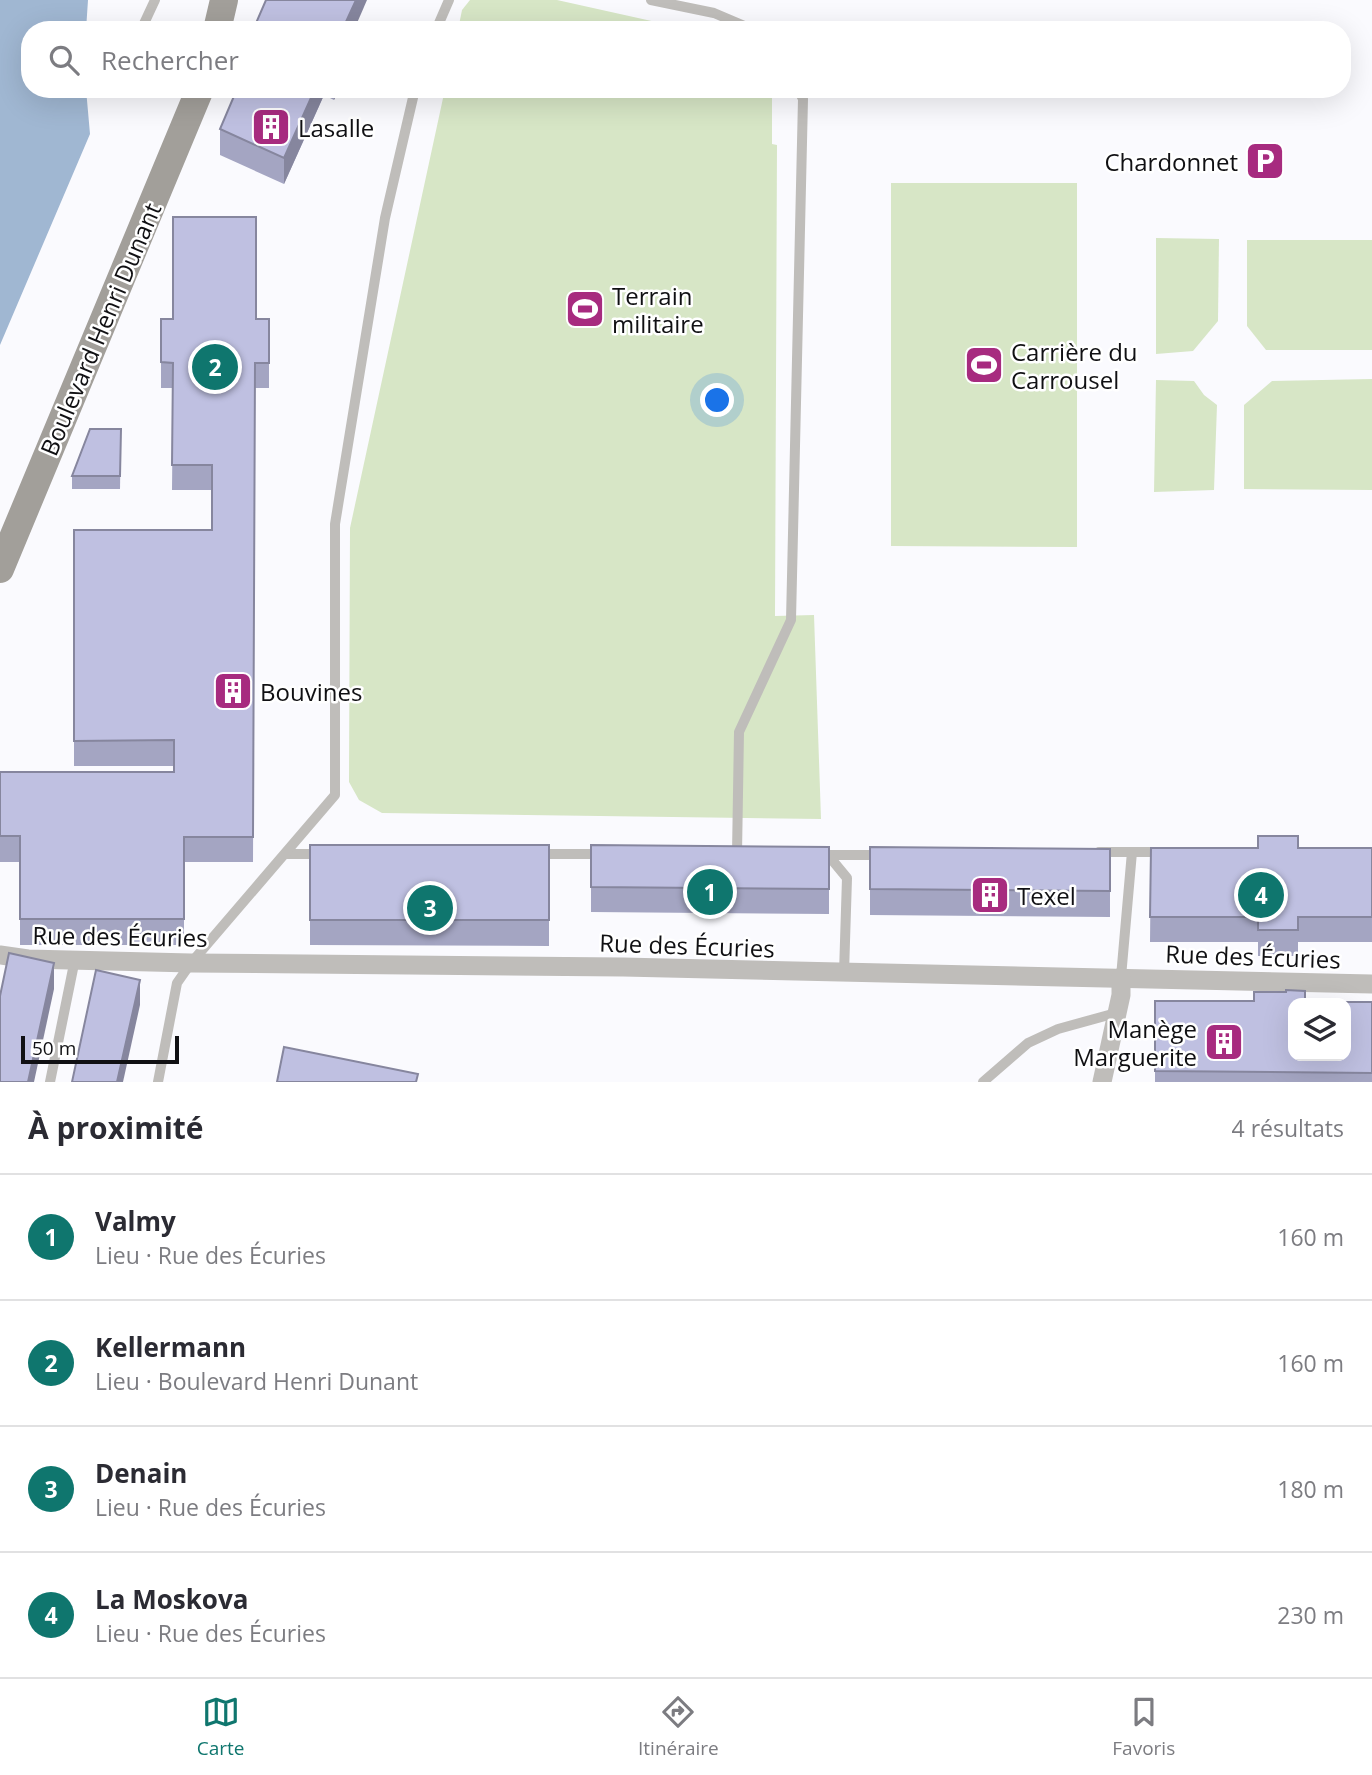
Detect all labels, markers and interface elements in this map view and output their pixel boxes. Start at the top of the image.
search box [21,21,1351,98]
icon: search [45,41,83,79]
text: Rechercher [101,42,239,78]
building icon: Lasalle [250,106,292,148]
place label: Lasalle [298,111,374,144]
parking icon: Chardonnet [1244,140,1286,182]
place label: Chardonnet [1104,145,1238,178]
street label: Boulevard Henri Dunant [32,198,168,460]
place label: Terrain militaire [612,279,704,340]
sports icon: Terrain militaire [564,288,606,330]
place label: Carrière du Carrousel [1011,335,1138,396]
pin: 2 [192,341,238,393]
sports icon: Carrière du Carrousel [963,344,1005,386]
your location [700,383,734,417]
building icon: Bouvines [212,670,254,712]
place label: Bouvines [260,675,362,708]
pin: 1 [687,866,733,918]
pin: 4 [1238,869,1284,921]
building icon: Texel [969,874,1011,916]
place label: Texel [1017,879,1076,912]
pin: 3 [407,882,453,934]
street label: Rue des Écuries [32,918,208,954]
street label: Rue des Écuries [599,925,775,965]
street label: Rue des Écuries [1165,936,1341,976]
map controls [1288,998,1351,1061]
button: layers [1288,998,1351,1061]
place label: Manège Marguerite [1073,1012,1197,1073]
building icon: Manège Marguerite [1203,1021,1245,1063]
scale bar [21,1033,178,1065]
text: 50 m [32,1035,76,1061]
text: À proximité [28,1107,204,1148]
text: 4 résultats [1232,1112,1344,1144]
text: Valmy [95,1203,176,1239]
text: 1 [44,1221,58,1253]
text: 160 m [1277,1221,1344,1253]
text: Lieu · Rue des Écuries [95,1239,326,1271]
text: Kellermann [95,1329,246,1365]
text: 2 [44,1347,58,1379]
text: 160 m [1277,1347,1344,1379]
text: Lieu · Boulevard Henri Dunant [95,1365,418,1397]
text: Denain [95,1455,187,1491]
text: 3 [44,1473,58,1505]
text: 180 m [1277,1473,1344,1505]
text: Lieu · Rue des Écuries [95,1491,326,1523]
text: La Moskova [95,1581,248,1617]
text: 4 [44,1599,58,1631]
text: 230 m [1277,1599,1344,1631]
text: Lieu · Rue des Écuries [95,1617,326,1649]
tab: Carte [197,1693,245,1761]
tab: Itinéraire [638,1693,719,1761]
tab: Favoris [1112,1693,1175,1761]

